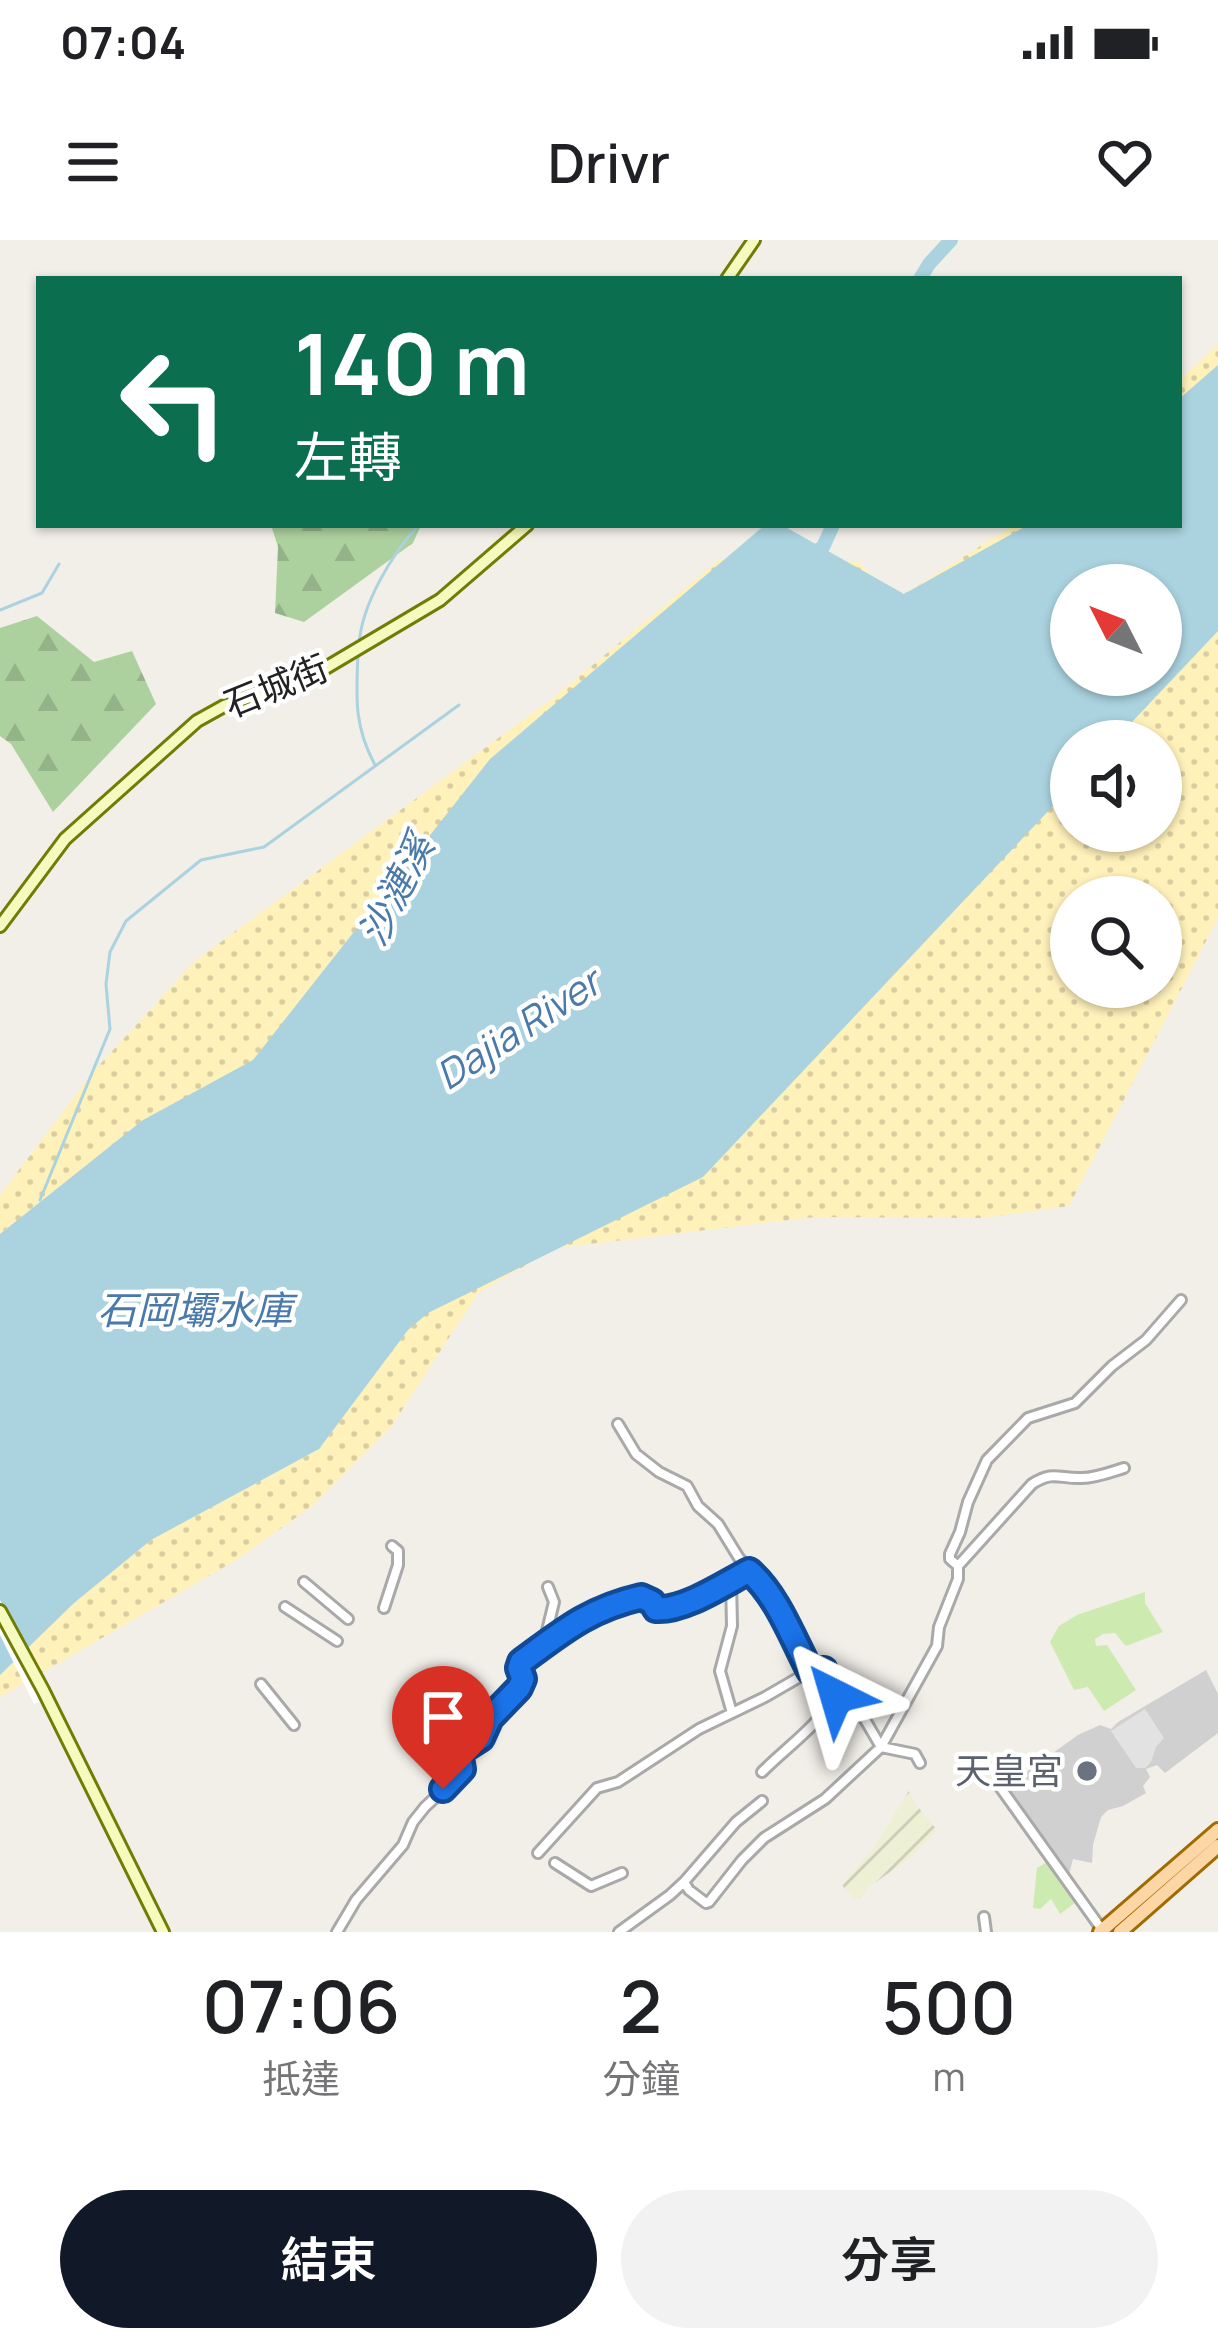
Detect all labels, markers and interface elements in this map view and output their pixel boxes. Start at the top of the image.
text: 07:04 [60,11,186,73]
text: Drivr [548,125,670,199]
icon: menu [60,129,126,195]
icon: heart [1092,129,1158,195]
text: 140 m [294,305,530,420]
icon: left [96,324,252,480]
text: 左轉 [294,419,402,493]
north arrow [1050,564,1182,696]
map controls [1050,564,1182,1008]
street label: 石城街 [217,643,335,728]
button: sound [1050,720,1182,852]
water label: 沙漣溪 [344,821,448,954]
button: search [1050,876,1182,1008]
water label: Dajia River [425,952,614,1101]
water label: 石岡壩水庫 [97,1282,298,1336]
position arrow [773,1633,899,1759]
pin [392,1666,494,1789]
icon: arrive [410,1684,476,1750]
place label: 天皇宮 [955,1746,1063,1795]
marker: 天皇宮 [1074,1758,1100,1784]
text: 07:06 [202,1956,400,2055]
text: 2 [620,1956,662,2055]
text: 500 [882,1957,1016,2056]
text: m [932,2049,966,2103]
text: 抵達 [262,2051,340,2105]
text: 分鐘 [602,2051,680,2105]
button: 結束 [60,2190,597,2328]
button: 分享 [621,2190,1158,2328]

